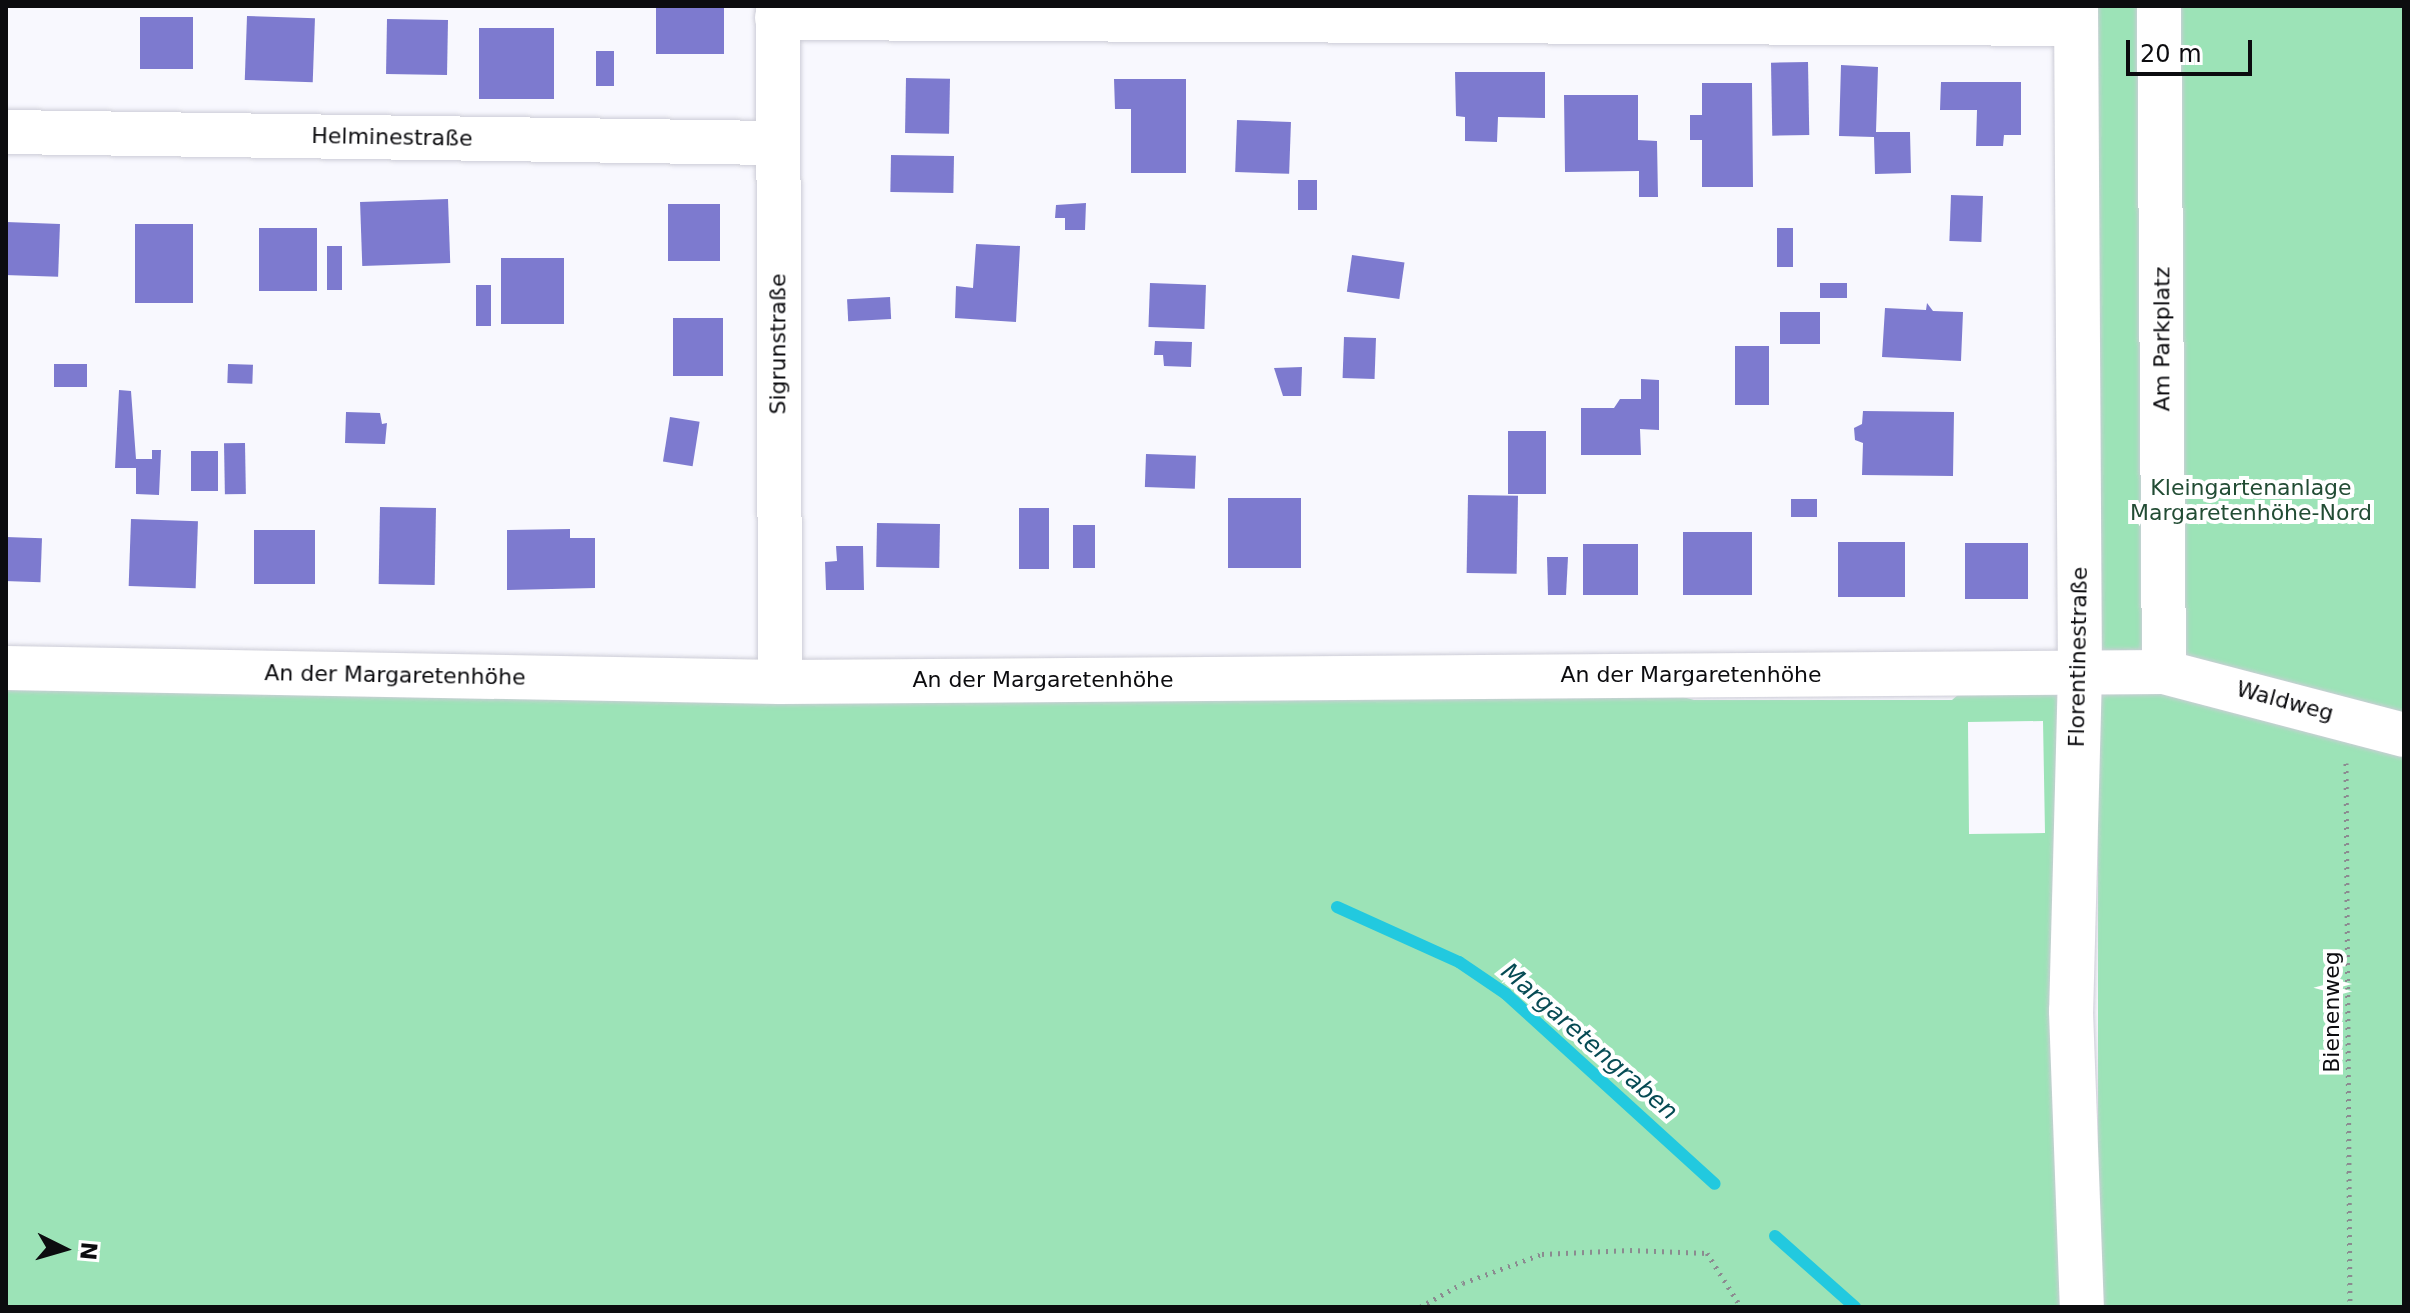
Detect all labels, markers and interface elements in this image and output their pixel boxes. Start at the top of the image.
scale bar [2130,24,2256,74]
text: 20 m [2140,40,2202,68]
street label: Helminestraße [311,122,473,152]
street label: Am Parkplatz [2149,267,2175,411]
street label: Sigrunstraße [765,274,791,414]
park label: Kleingartenanlage Margaretenhöhe-Nord [2130,474,2372,526]
street label: Florentinestraße [2063,567,2093,747]
street label: An der Margaretenhöhe [264,660,526,690]
street label: An der Margaretenhöhe [1560,662,1822,688]
street label: An der Margaretenhöhe [912,667,1174,693]
street label: Waldweg [2234,675,2336,727]
street label: Bienenweg [2319,951,2345,1073]
water label: Margaretengraben [1495,958,1683,1126]
north arrow [24,1209,104,1289]
text: N [75,1241,102,1261]

